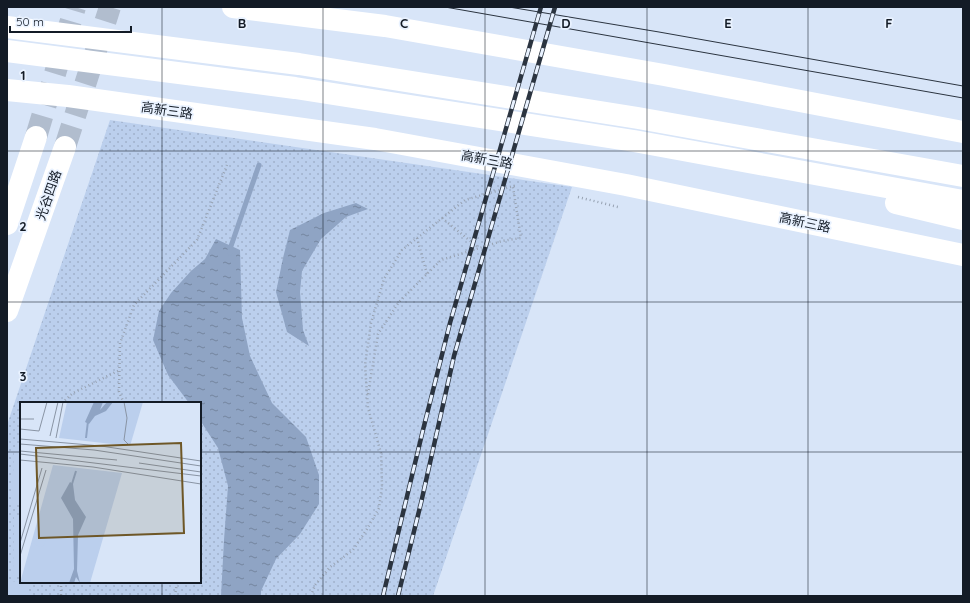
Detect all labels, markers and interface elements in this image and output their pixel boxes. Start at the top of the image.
scale bar [10,8,131,34]
text: 50 m [16,14,44,29]
text: B [238,15,246,31]
text: C [400,15,408,31]
text: D [561,15,571,31]
text: E [724,15,732,31]
text: F [885,15,893,31]
text: 1 [20,67,26,83]
street label: 高新三路 [140,98,194,122]
street label: 高新三路 [460,147,514,171]
street label: 光谷四路 [32,168,64,222]
street label: 高新三路 [778,209,832,235]
text: 2 [19,218,27,234]
text: 3 [20,368,27,384]
inset map [20,402,201,583]

